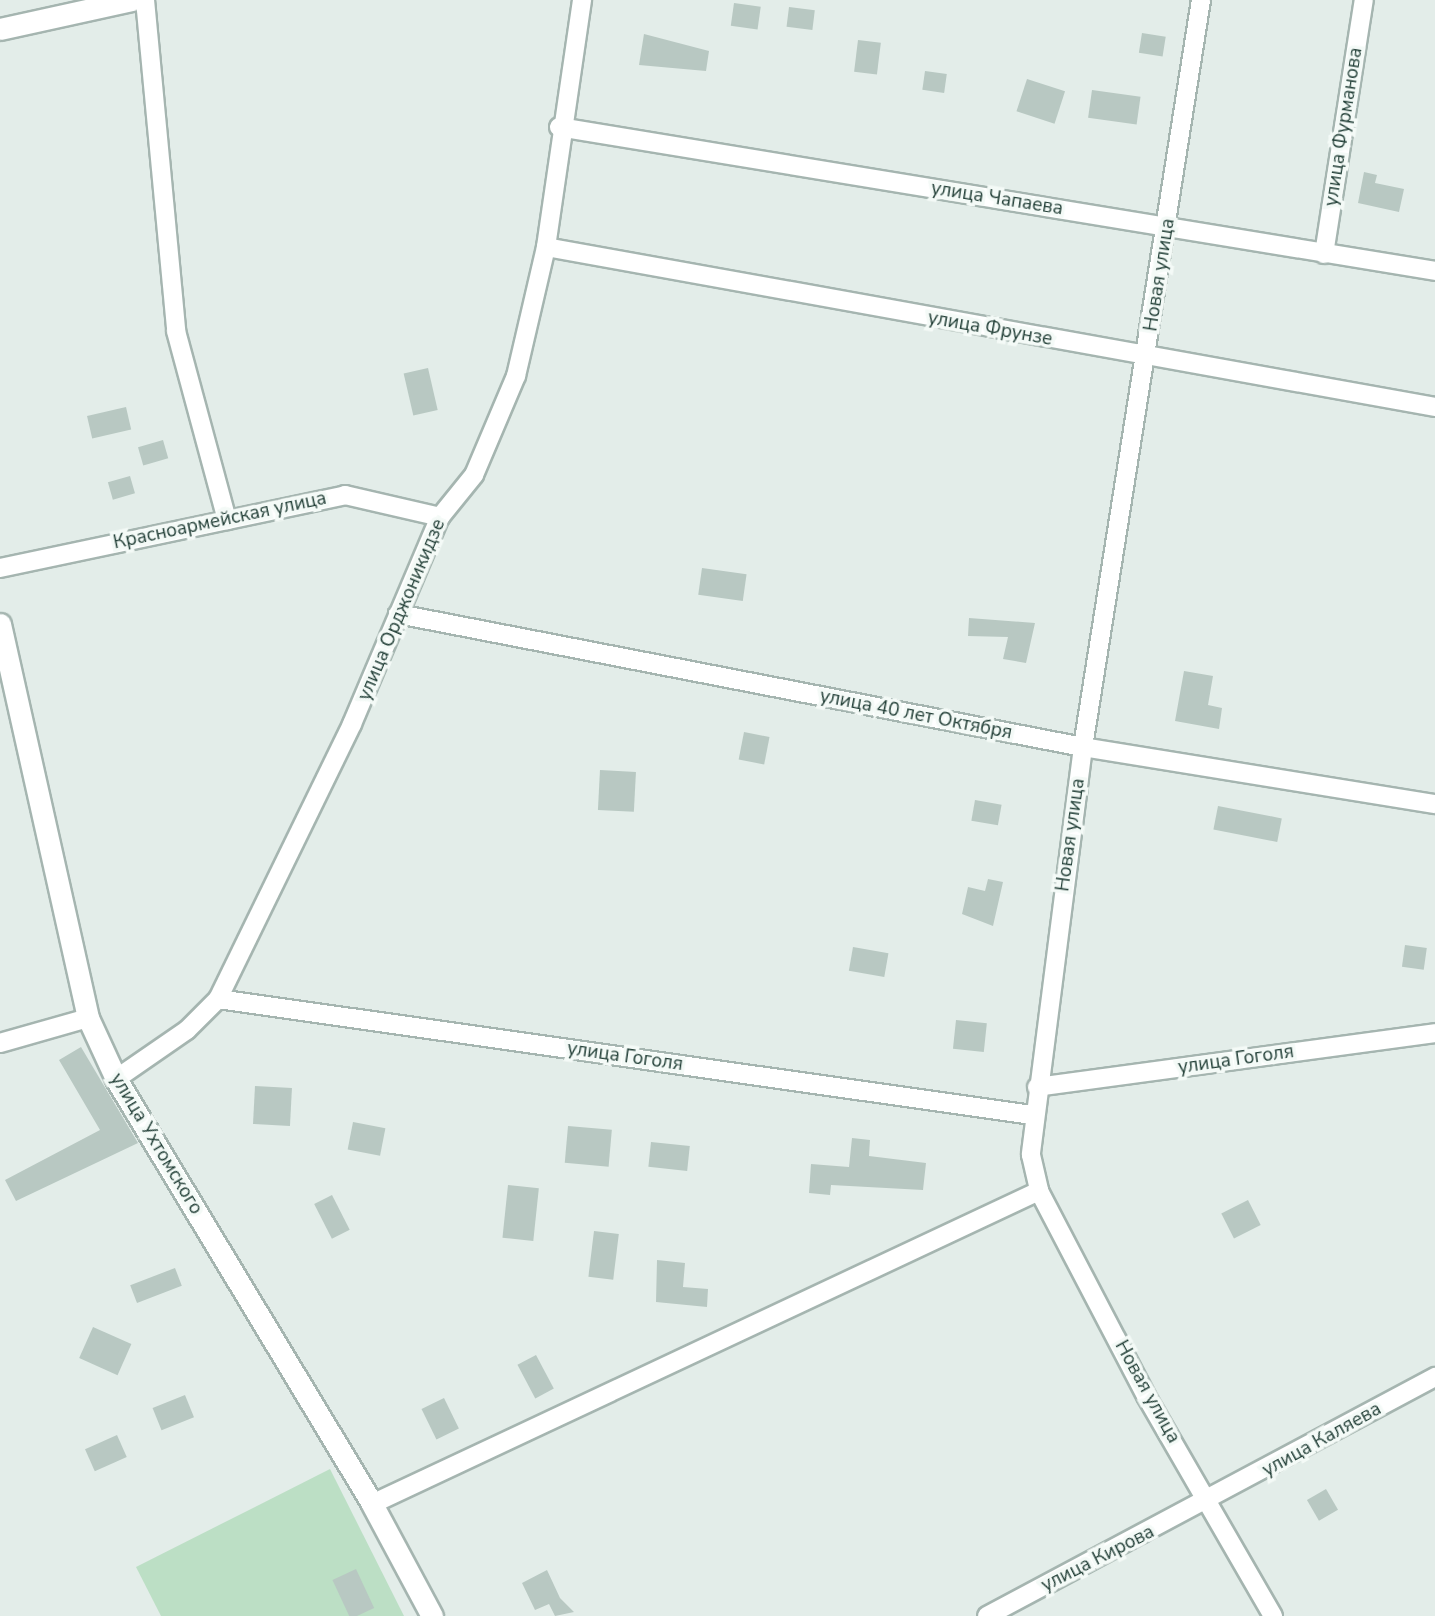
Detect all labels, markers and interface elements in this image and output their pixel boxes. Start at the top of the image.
street label: улица Фурманова [1320,46,1368,208]
street label: улица Чапаева [929,177,1065,221]
street label: Новая улица [1140,217,1180,333]
street label: улица Фрунзе [926,307,1054,351]
street label: Красноармейская улица [111,487,329,555]
street label: улица Орджоникидзе [353,516,451,704]
street label: улица 40 лет Октября [818,685,1014,745]
street label: Новая улица [1052,777,1090,893]
street label: улица Гоголя [566,1038,684,1076]
street label: улица Гоголя [1177,1041,1295,1079]
street label: улица Ухтомского [105,1069,207,1219]
street label: Новая улица [1109,1337,1185,1447]
street label: улица Каляева [1259,1398,1385,1482]
street label: улица Кирова [1038,1521,1158,1597]

